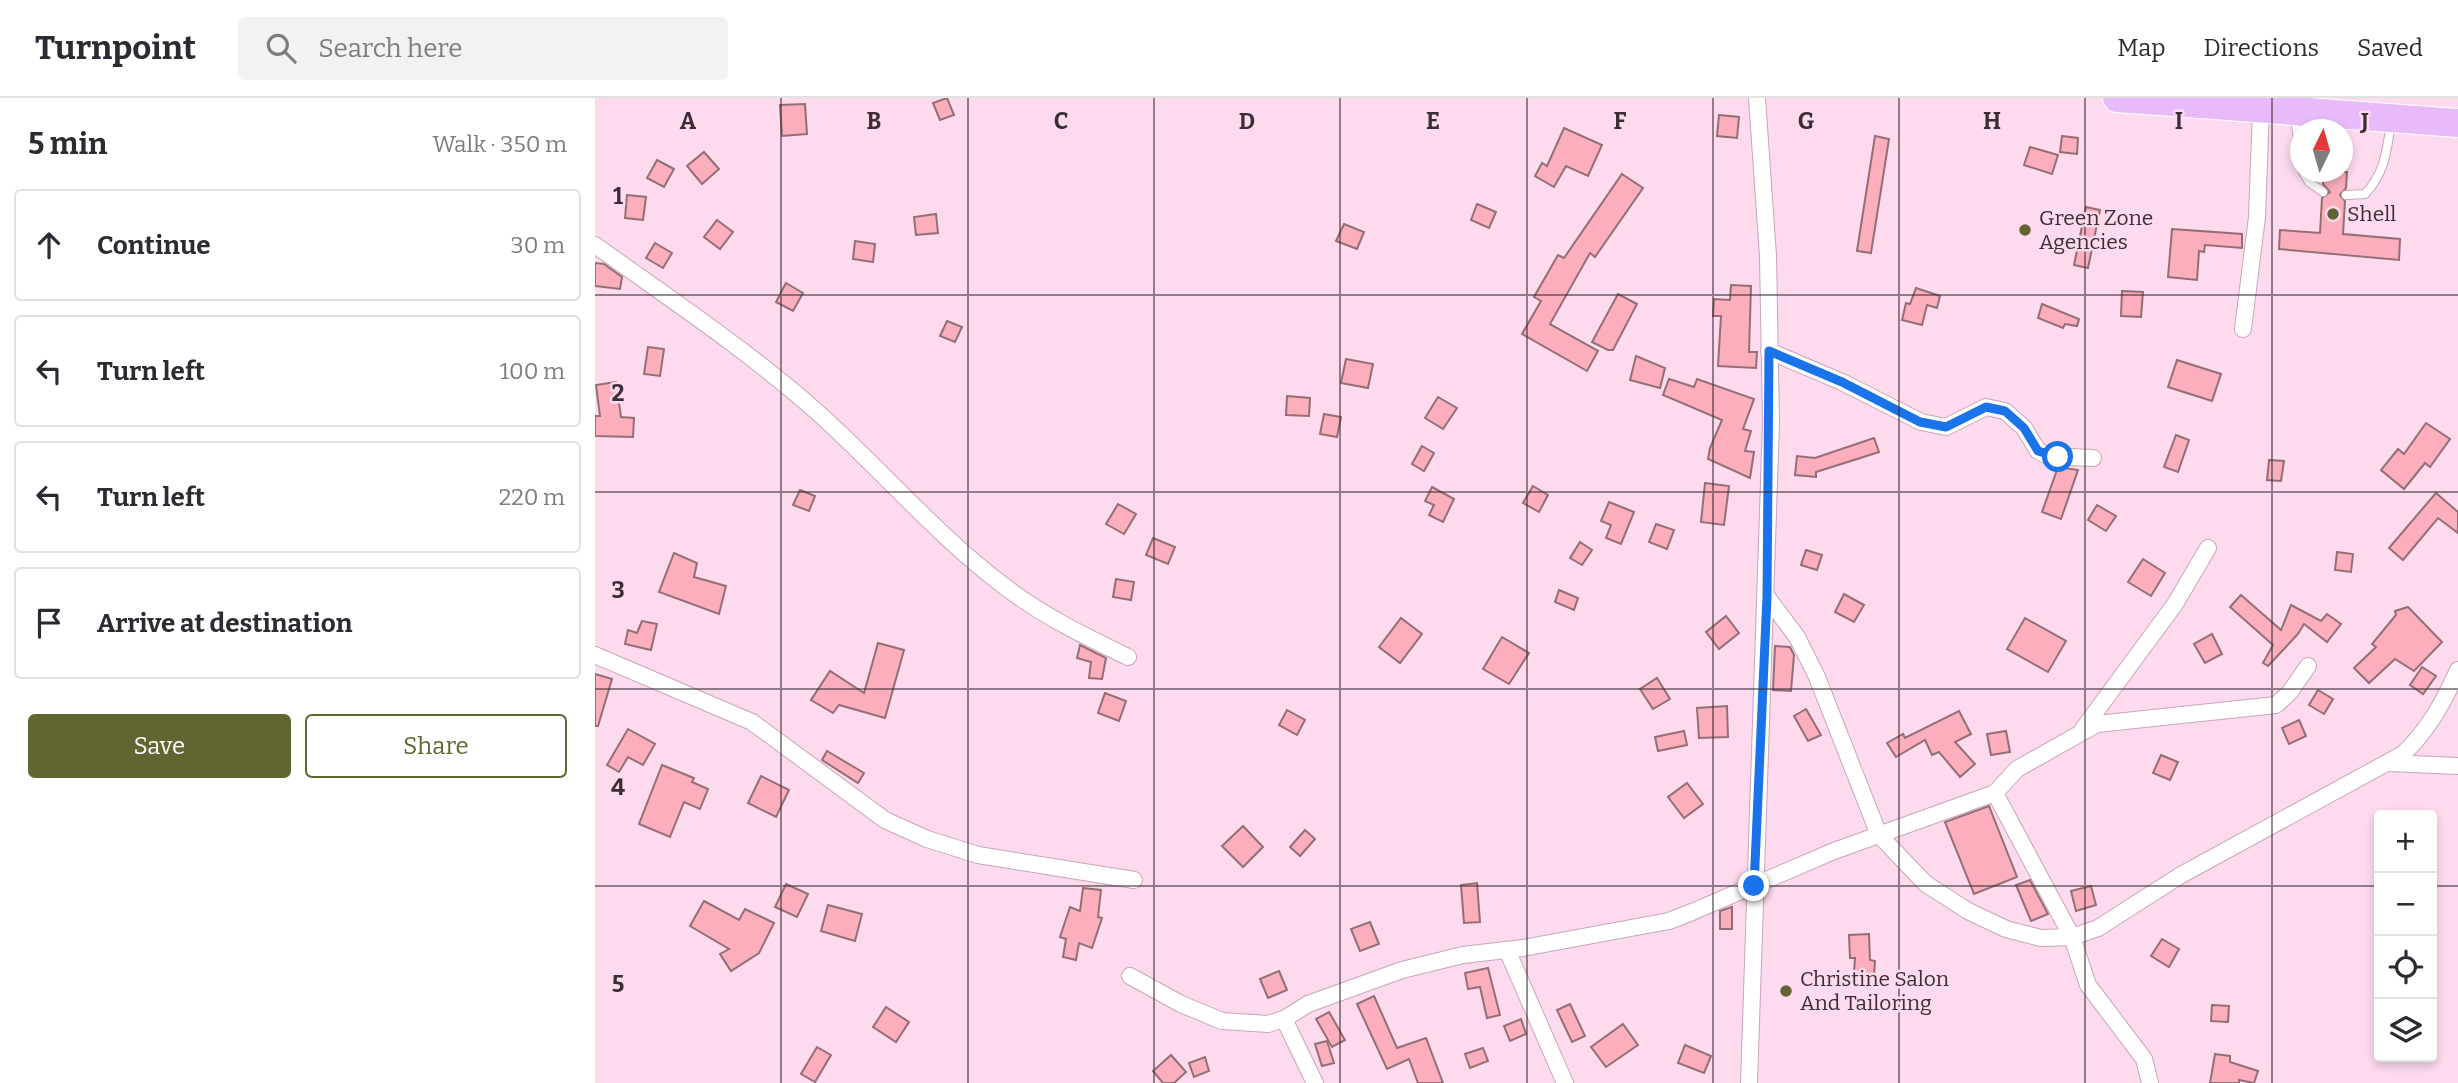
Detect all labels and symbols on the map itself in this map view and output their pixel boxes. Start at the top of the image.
text: A [680,107,697,135]
text: B [867,107,881,135]
text: C [1054,107,1068,135]
text: D [1239,107,1255,135]
text: E [1426,107,1440,135]
text: F [1614,107,1627,135]
text: G [1798,107,1815,135]
text: H [1983,107,2001,135]
text: I [2175,107,2183,135]
text: J [2359,107,2369,135]
north arrow [2290,119,2353,182]
text: 1 [613,182,623,210]
place label: Shell [2347,201,2396,227]
place label: Green Zone Agencies [2039,205,2153,255]
marker: Shell [2325,206,2341,222]
marker: Green Zone Agencies [2017,222,2033,238]
text: 2 [612,379,625,407]
route start [2042,441,2073,472]
text: 3 [611,576,625,604]
text: 4 [611,773,625,801]
route end [1738,870,1769,901]
place label: Christine Salon And Tailoring [1800,966,1949,1016]
text: 5 [612,970,624,998]
marker: Christine Salon And Tailoring [1778,983,1794,999]

